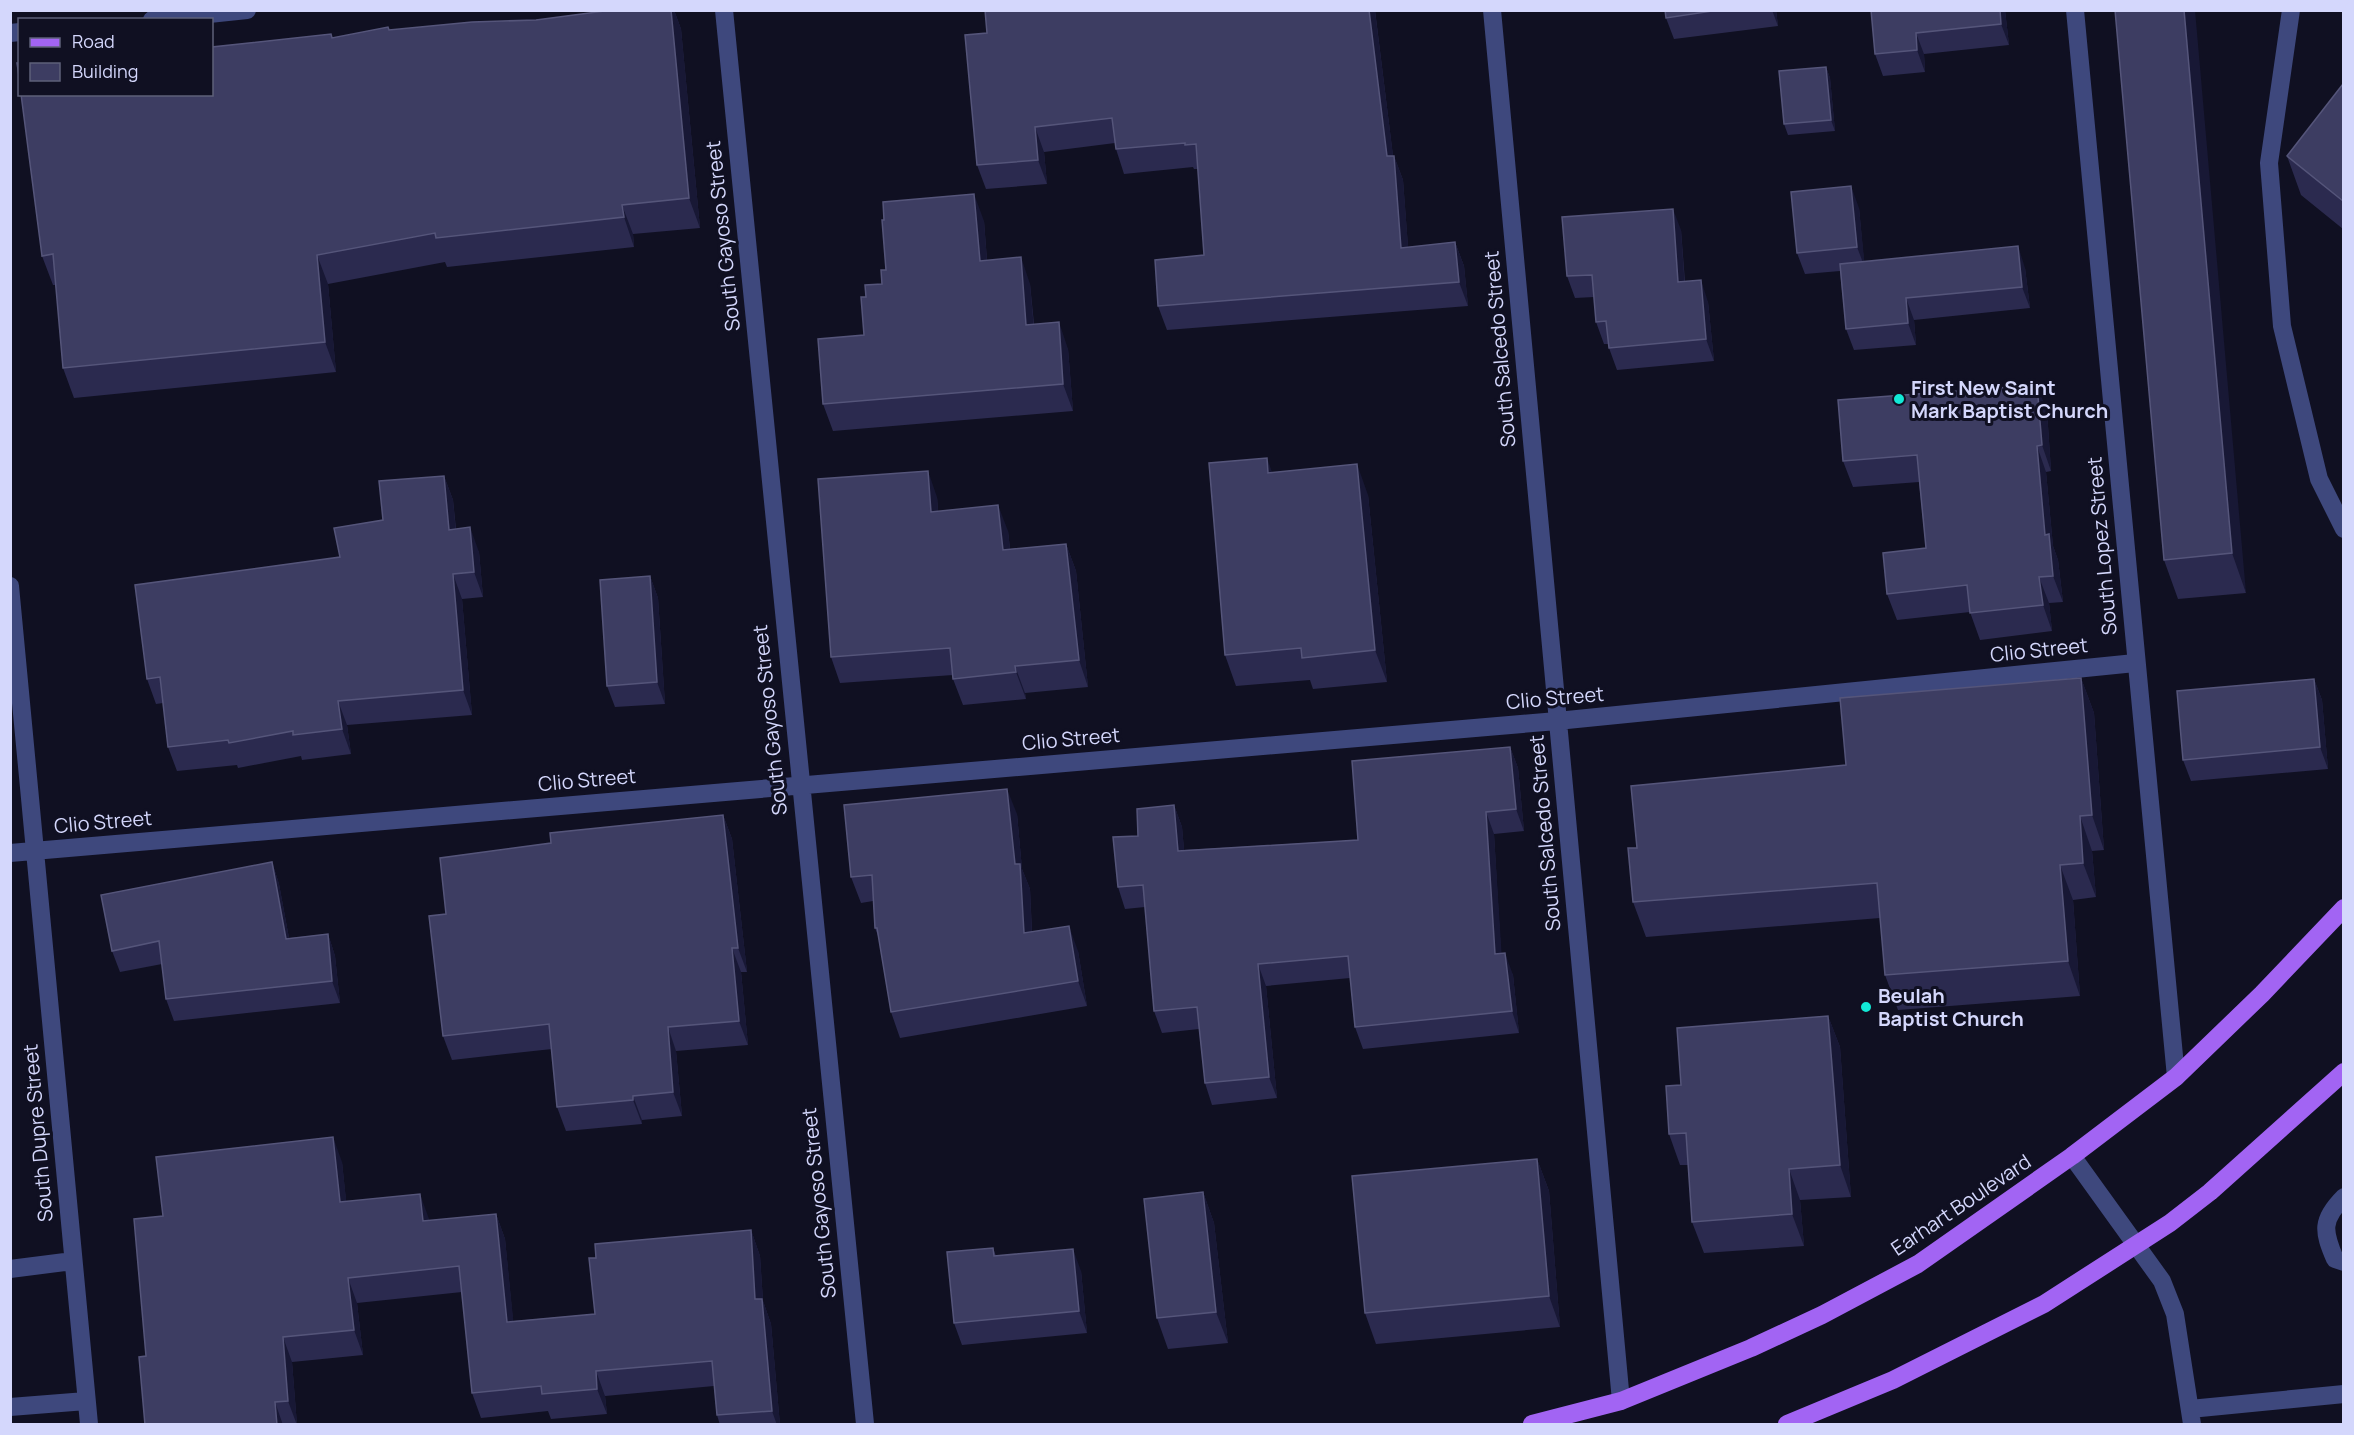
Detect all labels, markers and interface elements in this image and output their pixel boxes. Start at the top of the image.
legend [18,18,213,96]
text: Road [72,29,115,53]
text: Building [72,59,138,83]
street label: South Gayoso Street [699,139,746,333]
street label: South Salcedo Street [1477,250,1522,448]
place label: First New Saint Mark Baptist Church [1911,374,2108,424]
marker: First New Saint Mark Baptist Church [1892,392,1906,406]
street label: South Lopez Street [2080,456,2123,636]
street label: South Gayoso Street [746,623,793,817]
street label: Clio Street [1989,631,2089,668]
street label: Clio Street [1505,680,1605,715]
street label: Clio Street [1021,721,1121,756]
street label: South Salcedo Street [1522,734,1567,932]
street label: Clio Street [537,762,637,797]
street label: Clio Street [53,804,153,839]
place label: Beulah Baptist Church [1878,982,2024,1032]
marker: Beulah Baptist Church [1859,1000,1873,1014]
street label: South Dupre Street [16,1043,59,1223]
street label: South Gayoso Street [795,1106,842,1300]
street label: Earhart Boulevard [1885,1148,2036,1261]

